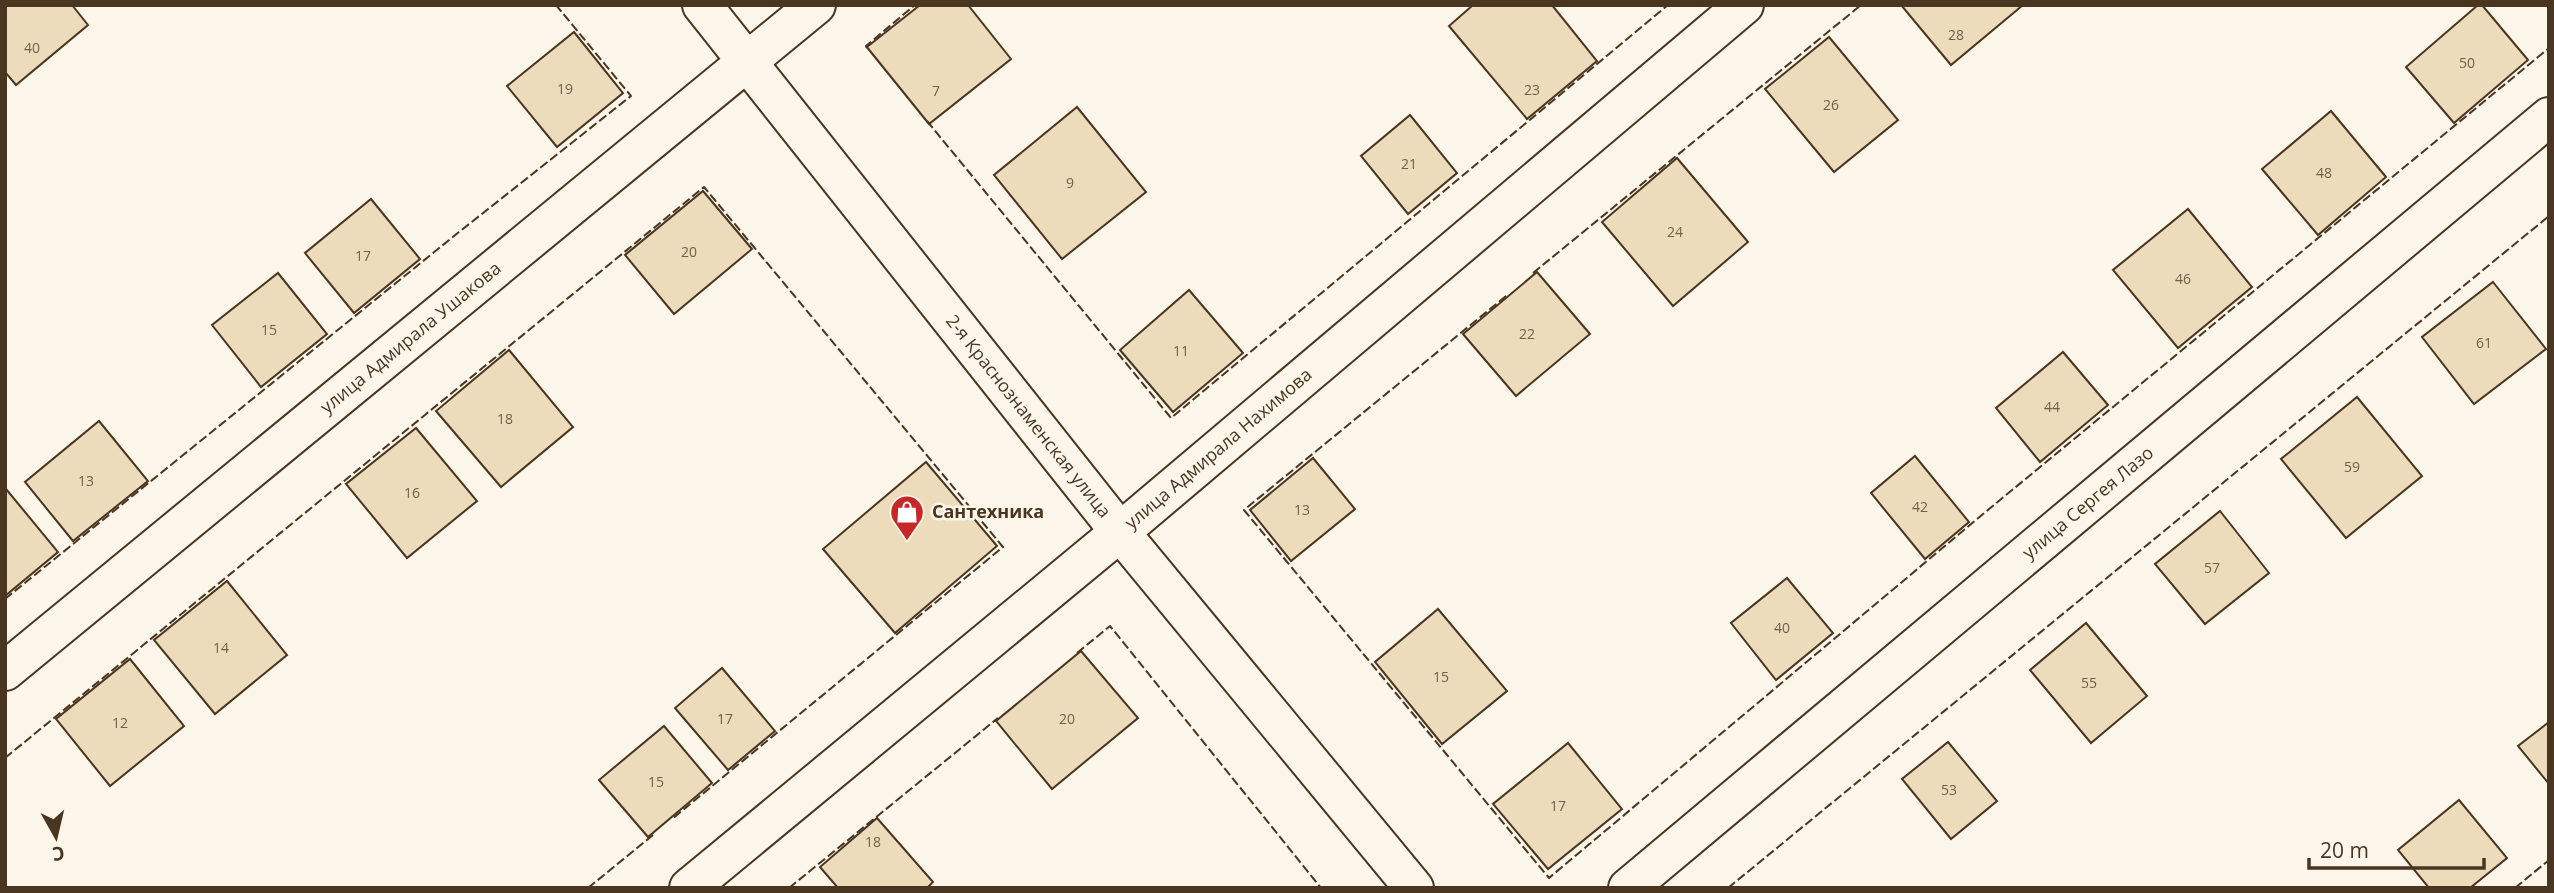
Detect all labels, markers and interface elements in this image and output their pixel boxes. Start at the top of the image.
house number: 28 [1948,25,1964,44]
house number: 40 [24,38,40,57]
house number: 50 [2459,53,2475,72]
house number: 19 [557,79,573,98]
house number: 23 [1524,80,1540,99]
house number: 7 [932,81,940,100]
house number: 26 [1823,95,1839,114]
house number: 21 [1401,154,1417,173]
house number: 48 [2316,163,2332,182]
house number: 9 [1066,173,1074,192]
house number: 24 [1667,222,1683,241]
house number: 20 [681,242,697,261]
house number: 17 [355,246,371,265]
street label: улица Адмирала Ушакова [315,256,505,418]
house number: 46 [2175,269,2191,288]
street label: 2-я Краснознаменская улица [941,309,1117,522]
house number: 15 [261,320,277,339]
house number: 22 [1519,324,1535,343]
house number: 61 [2476,333,2492,352]
house number: 11 [1173,341,1189,360]
street label: улица Адмирала Нахимова [1119,362,1316,534]
house number: 44 [2044,397,2060,416]
house number: 18 [497,409,513,428]
street label: улица Сергея Лазо [2017,440,2158,564]
house number: 59 [2344,457,2360,476]
house number: 13 [78,471,94,490]
house number: 16 [404,483,420,502]
shop icon: Сантехника [888,493,926,542]
house number: 42 [1912,497,1928,516]
place label: Сантехника [932,499,1044,523]
house number: 13 [1294,500,1310,519]
house number: 57 [2204,558,2220,577]
house number: 40 [1774,618,1790,637]
house number: 14 [213,638,229,657]
house number: 15 [1433,667,1449,686]
house number: 55 [2081,673,2097,692]
house number: 17 [717,709,733,728]
house number: 20 [1059,709,1075,728]
house number: 12 [112,713,128,732]
house number: 15 [648,772,664,791]
house number: 53 [1941,780,1957,799]
house number: 17 [1550,796,1566,815]
north arrow [21,802,91,872]
scale bar [2309,826,2484,870]
house number: 18 [865,832,881,851]
text: 20 m [2320,836,2369,864]
text: С [51,840,66,868]

